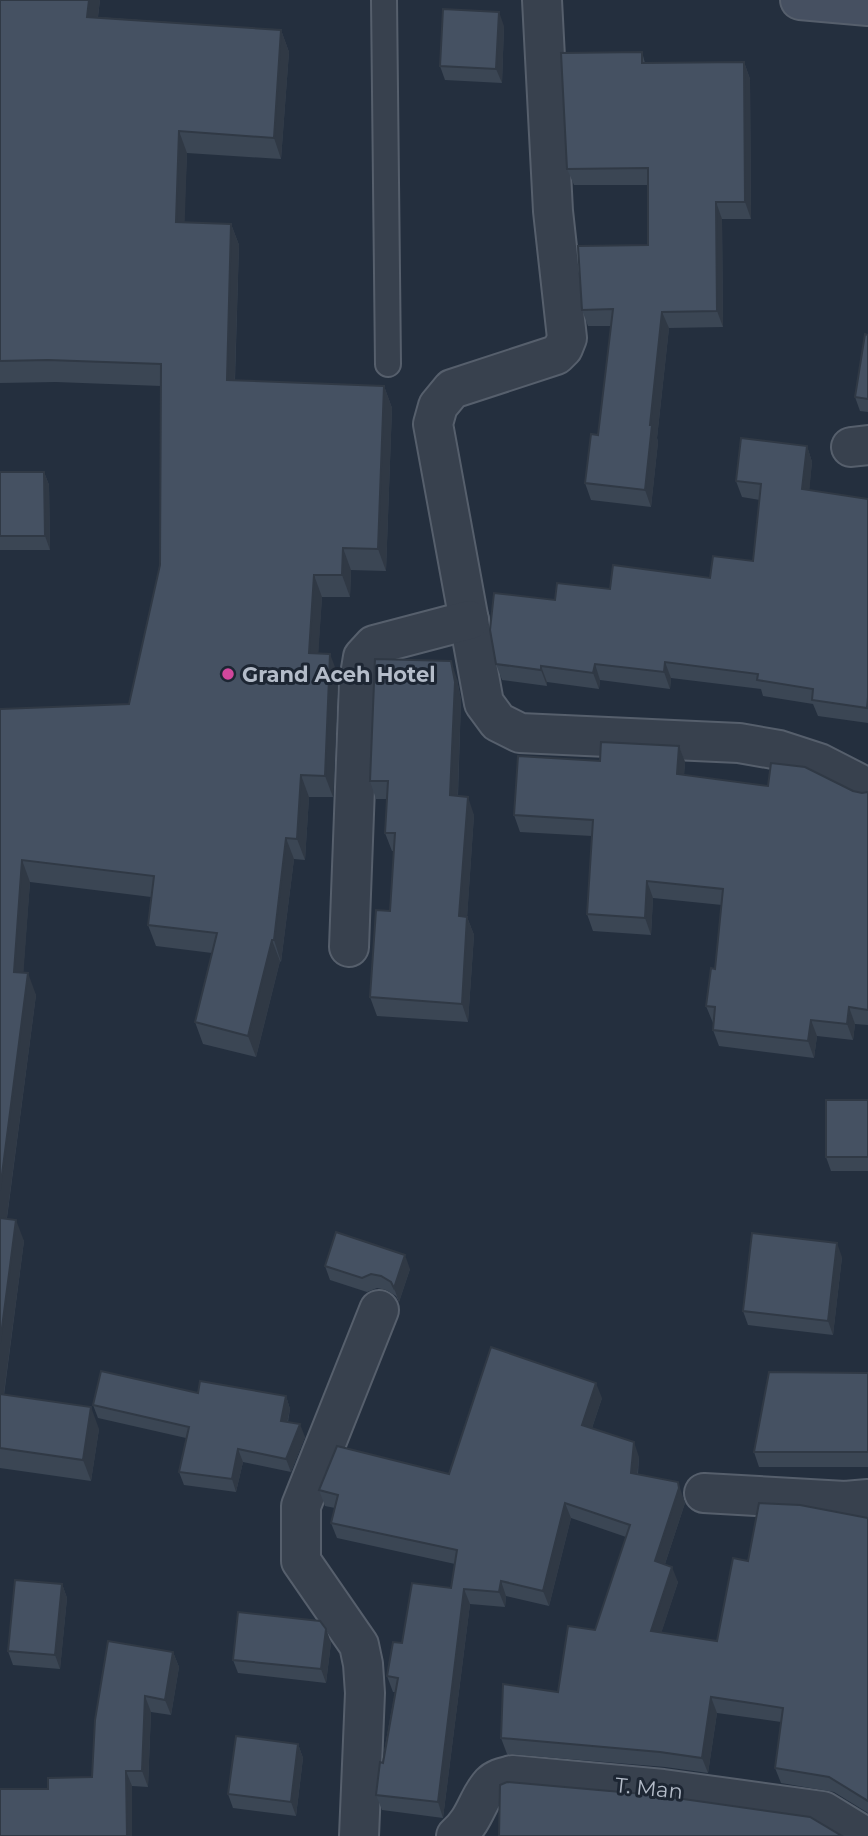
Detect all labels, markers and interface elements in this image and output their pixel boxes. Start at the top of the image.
place label: Grand Aceh Hotel [242,662,435,687]
marker: Grand Aceh Hotel [220,666,236,682]
street label: T. Man [614,1772,684,1804]

